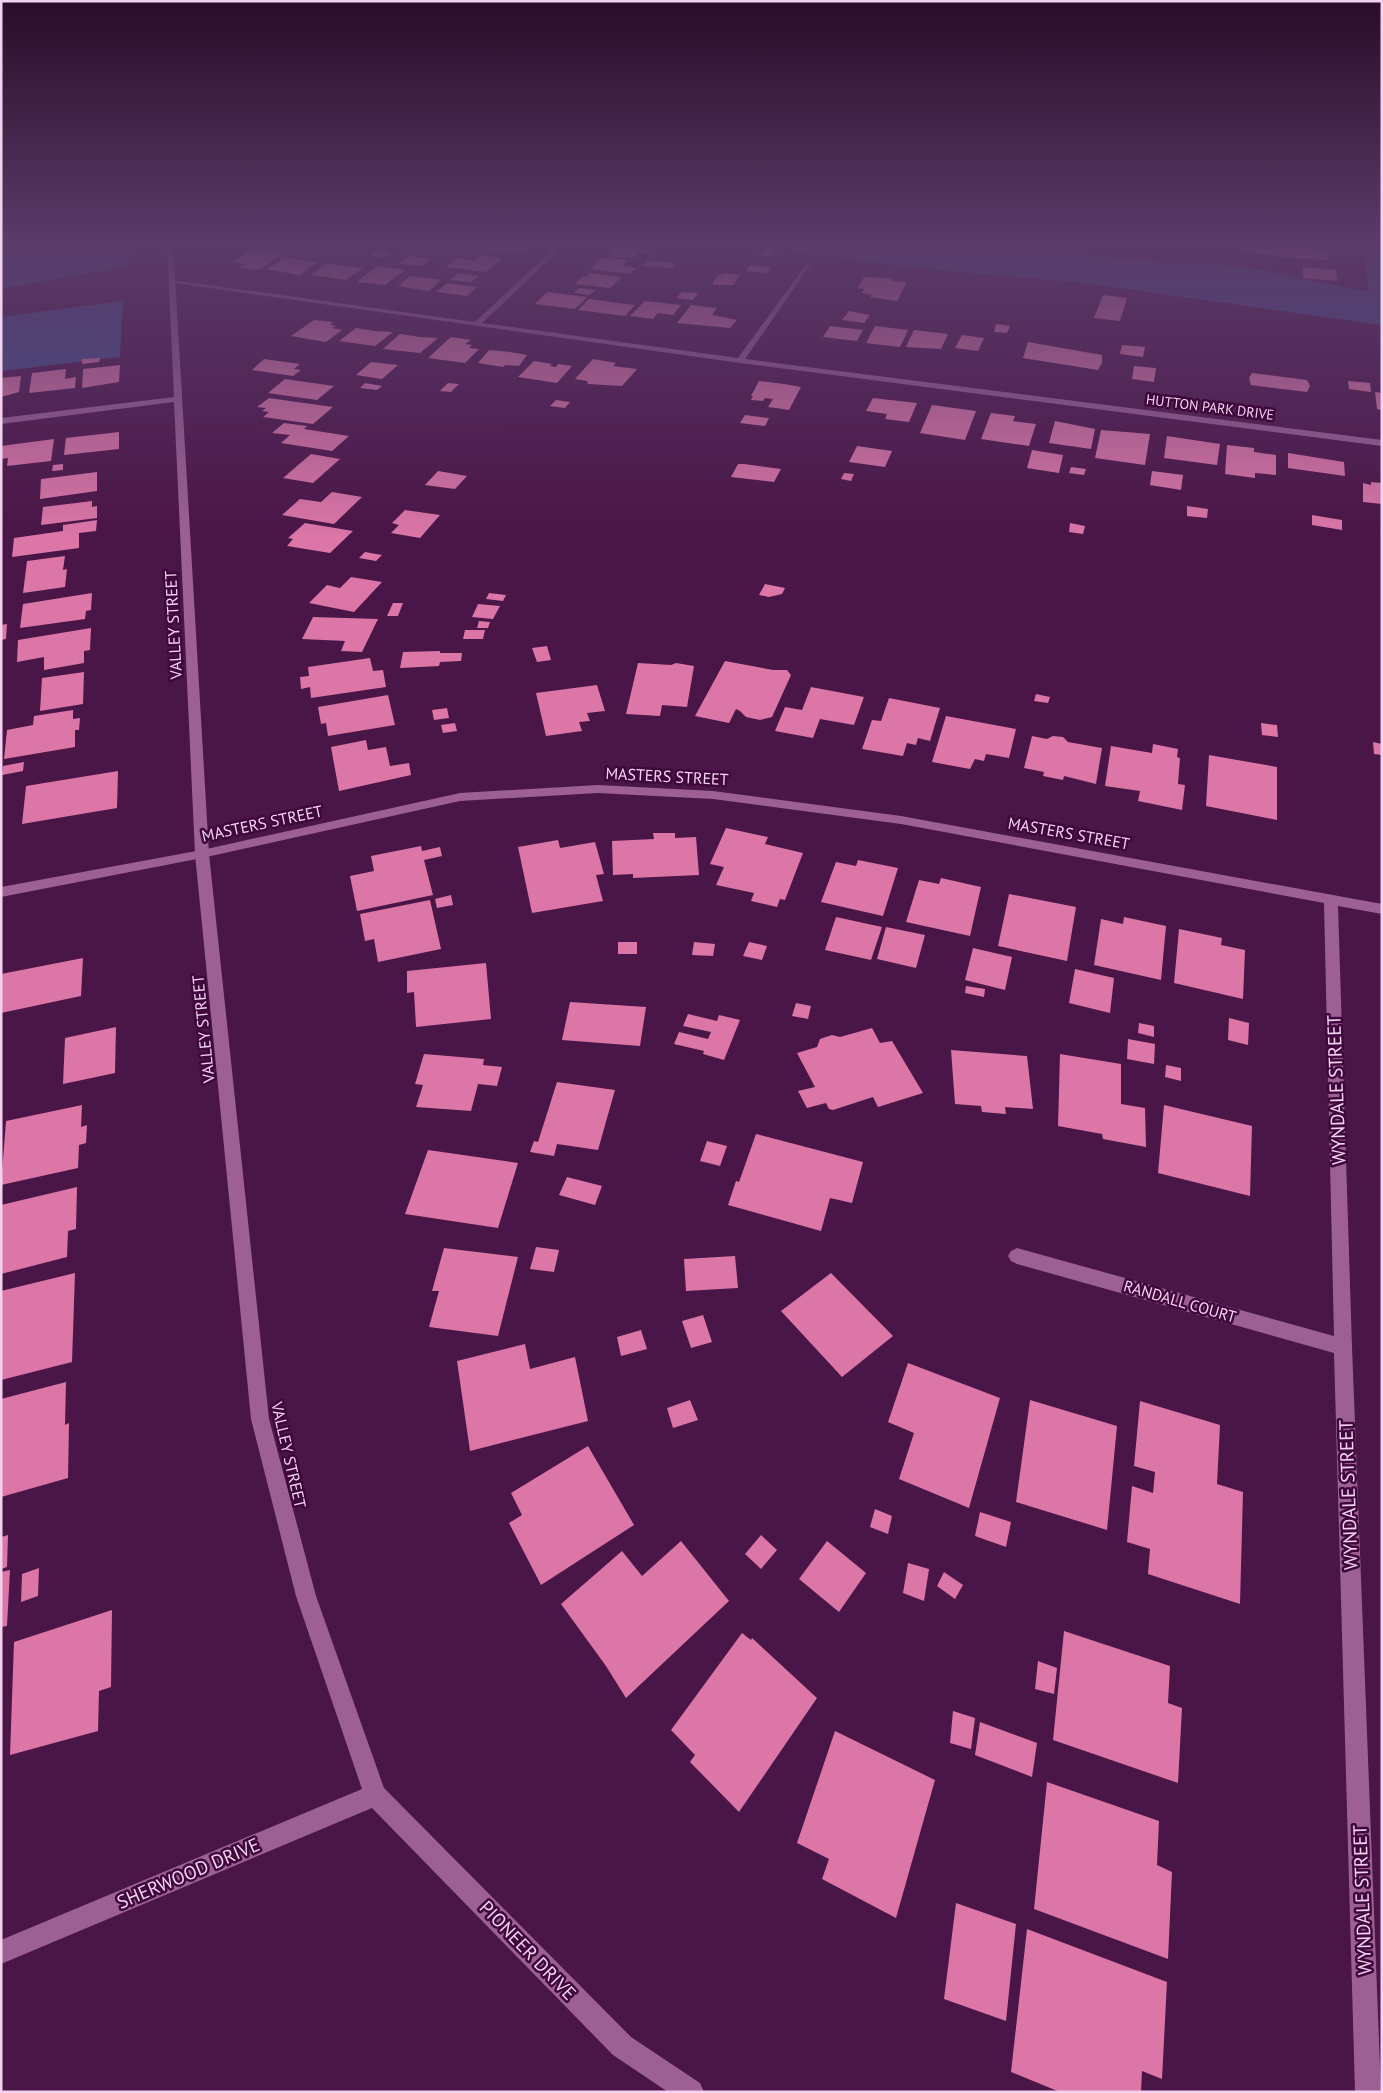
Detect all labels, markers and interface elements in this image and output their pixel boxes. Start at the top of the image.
street label: HUTTON PARK DRIVE [1145,390,1275,424]
street label: VALLEY STREET [160,570,186,681]
street label: MASTERS STREET [605,763,729,789]
street label: MASTERS STREET [200,800,324,846]
street label: MASTERS STREET [1007,812,1132,854]
street label: VALLEY STREET [187,974,219,1085]
street label: WYNDALE STREET [1321,1014,1351,1165]
street label: RANDALL COURT [1121,1275,1239,1327]
street label: VALLEY STREET [267,1399,311,1510]
street label: WYNDALE STREET [1333,1419,1363,1570]
street label: WYNDALE STREET [1347,1824,1377,1975]
street label: SHERWOOD DRIVE [113,1832,263,1914]
street label: PIONEER DRIVE [475,1895,581,2005]

